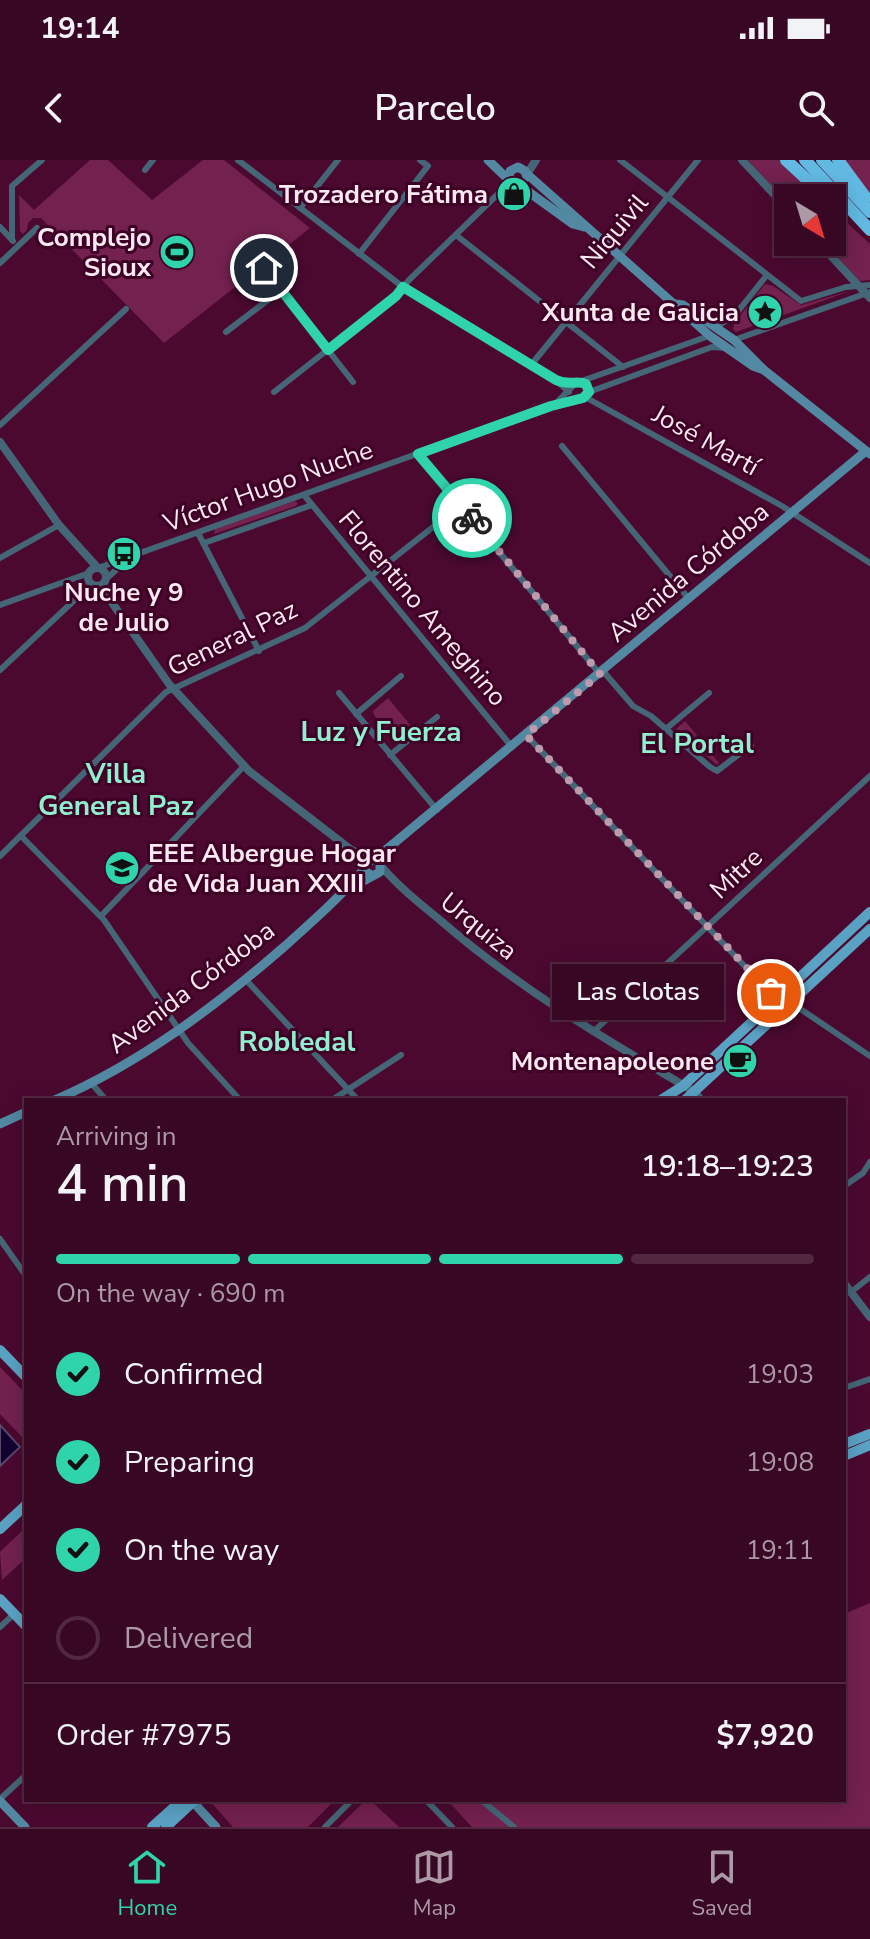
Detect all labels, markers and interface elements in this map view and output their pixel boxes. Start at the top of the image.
text: 19:14 [40,8,119,49]
text: Parcelo [374,84,496,133]
icon: back [32,86,76,130]
icon: search [794,86,838,130]
shop icon: Trozadero Fátima [495,175,533,213]
place label: Trozadero Fátima [279,177,488,212]
north arrow [774,184,846,256]
map controls [774,184,846,256]
street label: Niquivil [573,186,656,276]
place label: Complejo Sioux [37,220,152,285]
sports icon: Complejo Sioux [158,233,196,271]
pin [230,234,298,302]
icon: home [242,246,286,290]
place icon: Xunta de Galicia [746,293,784,331]
place label: Xunta de Galicia [541,295,739,330]
street label: José Martí [645,396,767,485]
street label: Víctor Hugo Nuche [158,432,378,541]
courier [432,478,512,558]
street label: Avenida Córdoba [600,495,776,650]
icon: bike [450,496,494,540]
street label: Florentino Ameghino [330,503,515,714]
bus stop icon: Nuche y 9 de Julio [105,535,143,573]
place label: Nuche y 9 de Julio [64,575,184,640]
street label: General Paz [161,592,303,685]
district label: Luz y Fuerza [300,713,462,751]
district label: El Portal [640,725,754,763]
district label: Villa General Paz [38,755,194,825]
place label: EEE Albergue Hogar de Vida Juan XXIII [148,836,397,901]
street label: Mitre [702,840,770,907]
school or university icon: EEE Albergue Hogar de Vida Juan XXIII [103,849,141,887]
street label: Urquiza [433,885,524,968]
street label: Avenida Córdoba [101,913,282,1062]
pin [737,959,805,1027]
callout: Las Clotas [551,965,723,1021]
icon: bag [749,971,793,1015]
text: Las Clotas [576,974,700,1009]
district label: Robledal [239,1023,355,1061]
cafe icon: Montenapoleone [721,1042,759,1080]
place label: Montenapoleone [511,1044,714,1079]
text: Arriving in [56,1119,177,1154]
text: 19:18–19:23 [641,1146,814,1187]
text: 4 min [56,1148,189,1219]
text: On the way · 690 m [56,1276,285,1311]
icon: check [56,1352,100,1396]
text: Confirmed [124,1354,264,1395]
text: 19:03 [746,1357,814,1392]
icon: check [56,1440,100,1484]
text: Preparing [124,1442,255,1483]
text: 19:08 [746,1445,814,1480]
icon: check [56,1528,100,1572]
text: On the way [124,1530,279,1571]
text: 19:11 [746,1533,814,1568]
text: Delivered [124,1618,253,1659]
text: Order #7975 [56,1715,231,1756]
text: $7,920 [717,1715,814,1756]
tab: Home [118,1845,177,1923]
tab: Map [412,1845,456,1923]
tab: Saved [692,1845,752,1923]

